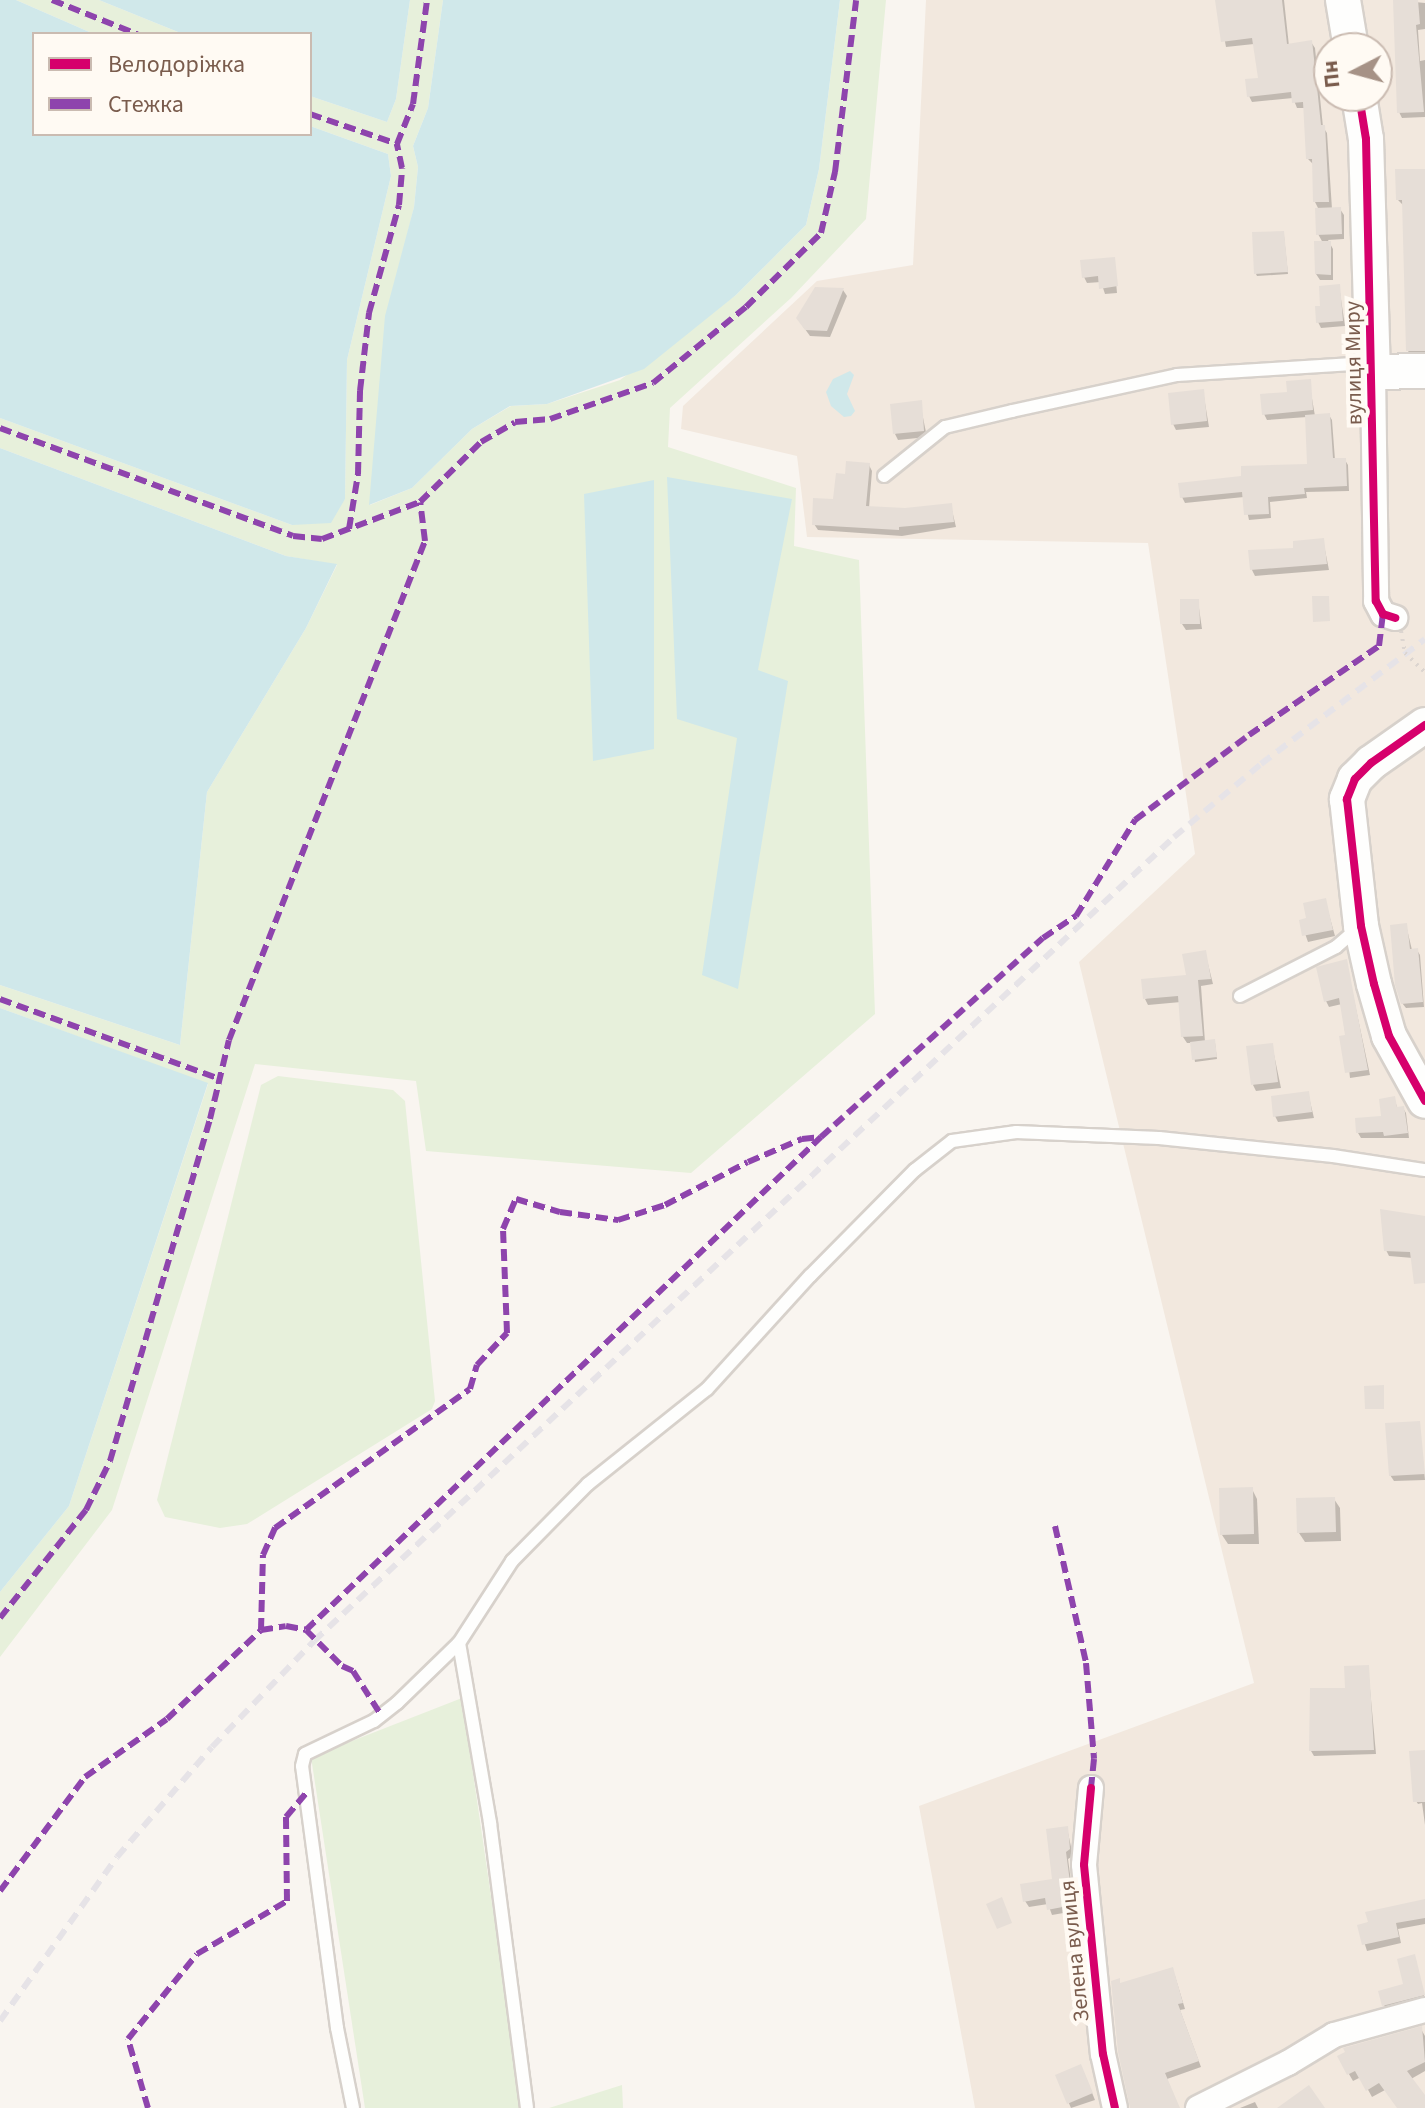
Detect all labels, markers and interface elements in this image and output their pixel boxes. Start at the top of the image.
legend [32,32,312,136]
north arrow [1313,32,1393,112]
text: Велодоріжка [108,47,245,82]
text: Пн [1314,59,1348,90]
text: Стежка [108,87,184,122]
street label: вулиця Миру [1340,301,1368,425]
street label: Зелена вулиця [1054,1879,1096,2023]

